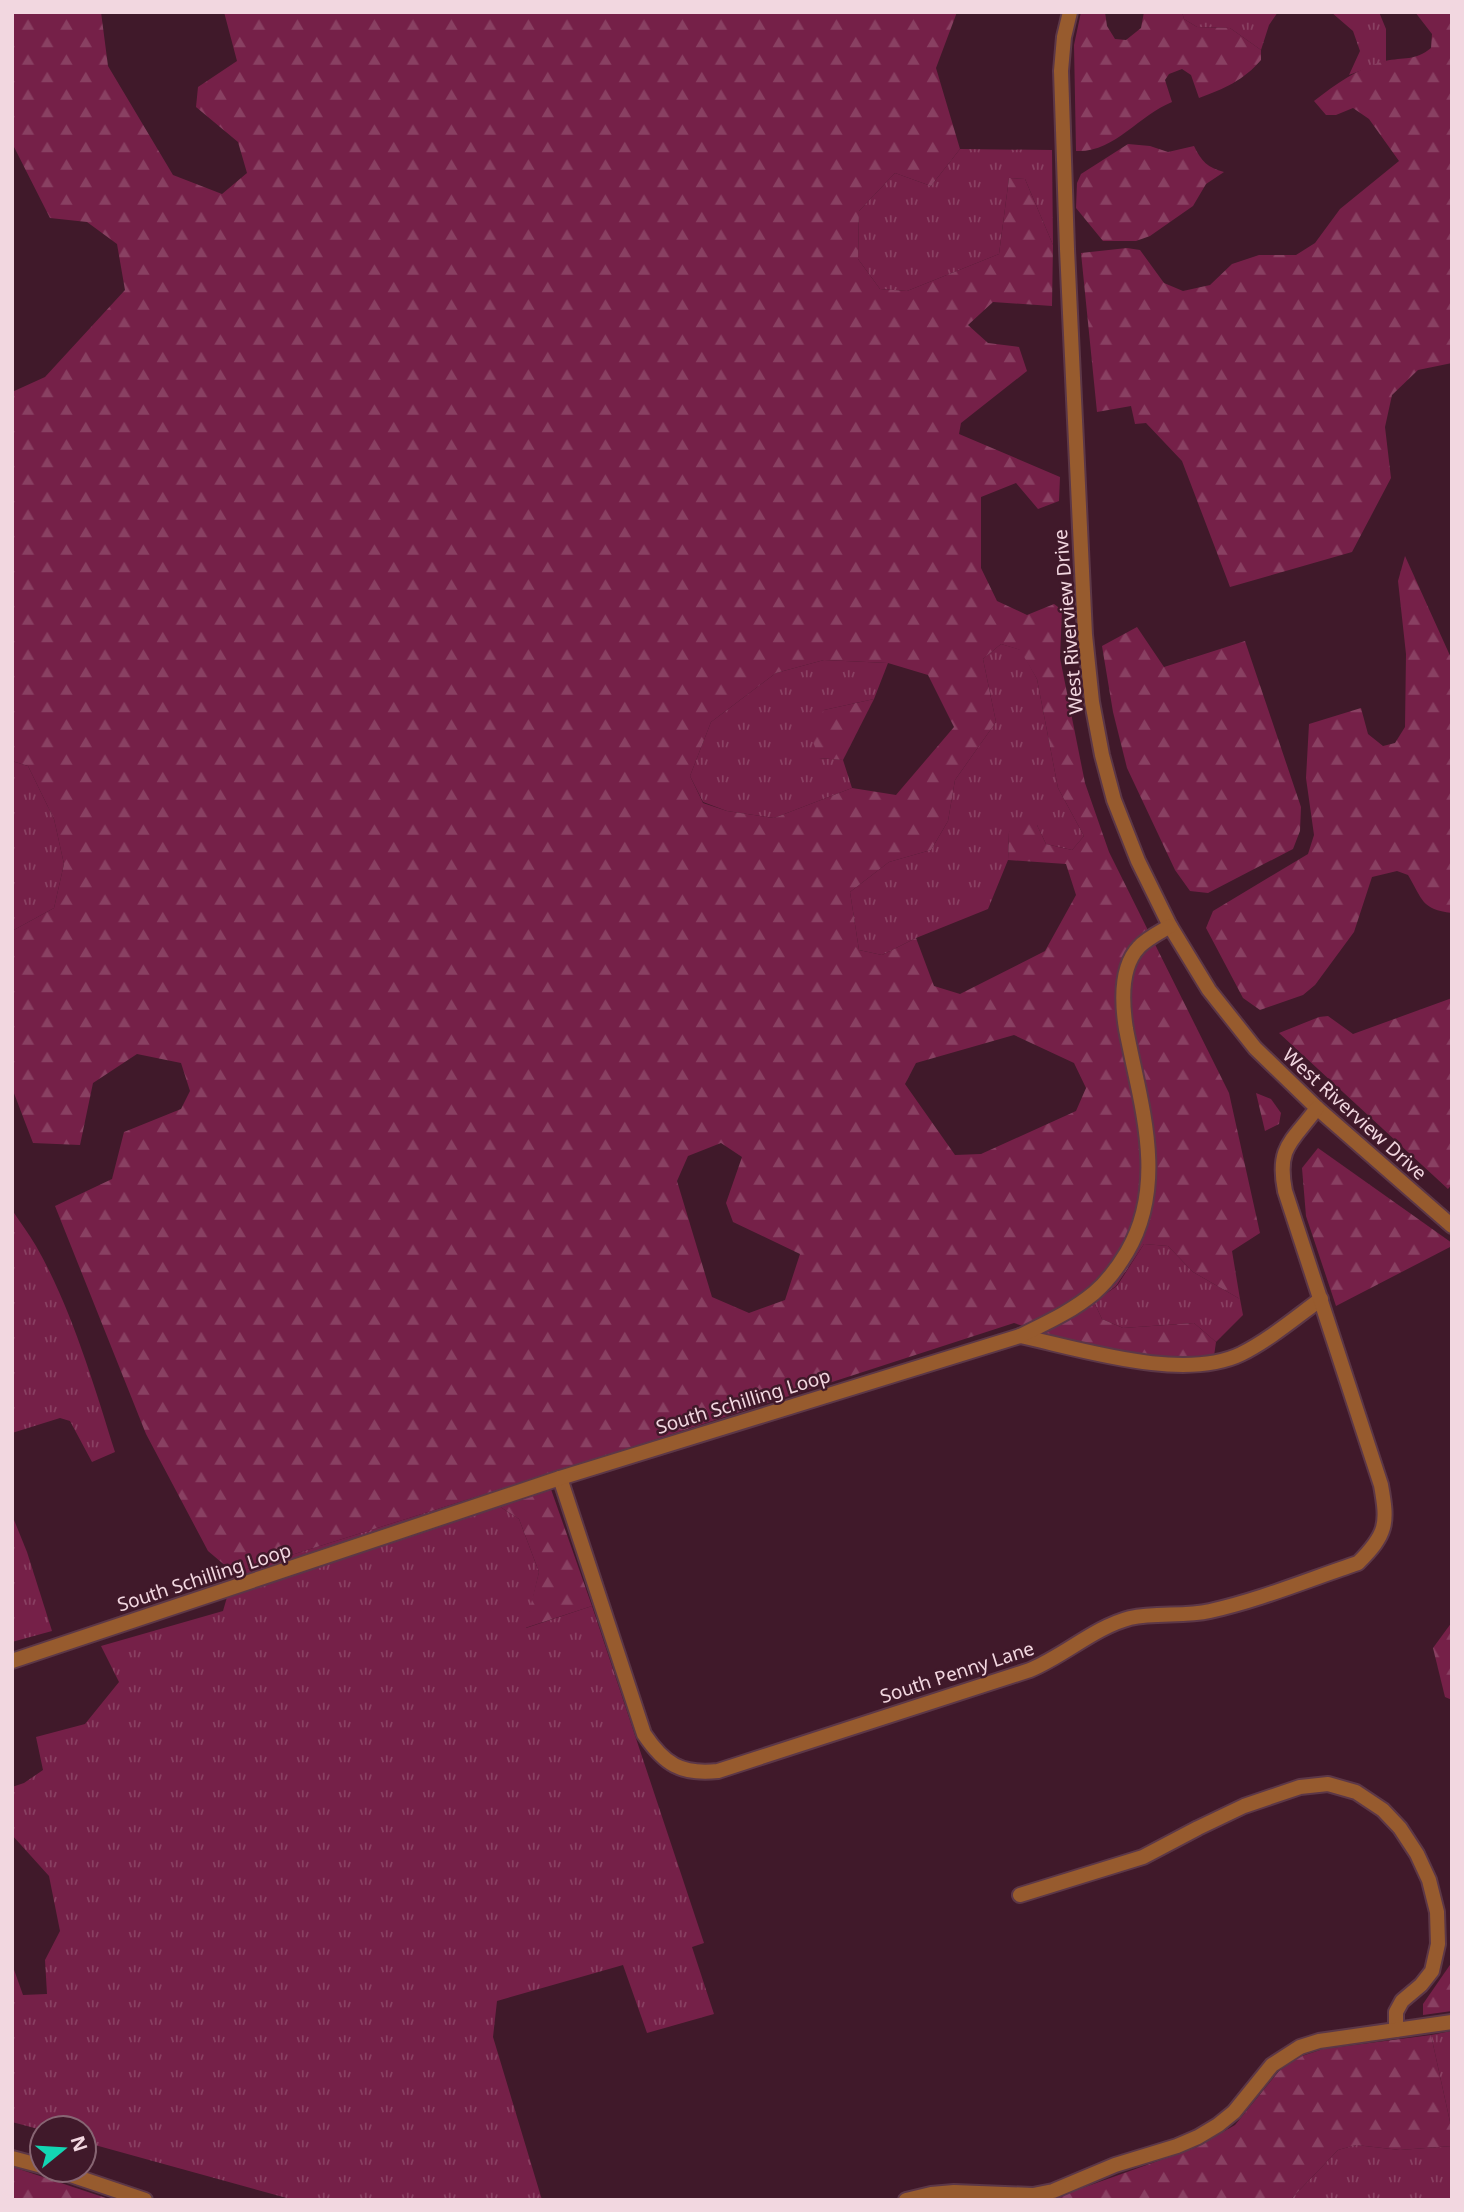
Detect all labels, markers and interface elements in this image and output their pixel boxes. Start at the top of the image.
street label: West Riverview Drive [1047,528,1089,716]
street label: West Riverview Drive [1277,1042,1433,1186]
street label: South Schilling Loop [653,1362,833,1440]
street label: South Schilling Loop [114,1537,294,1617]
street label: South Penny Lane [877,1635,1037,1709]
north arrow [28,2114,98,2184]
text: N [64,2132,94,2155]

